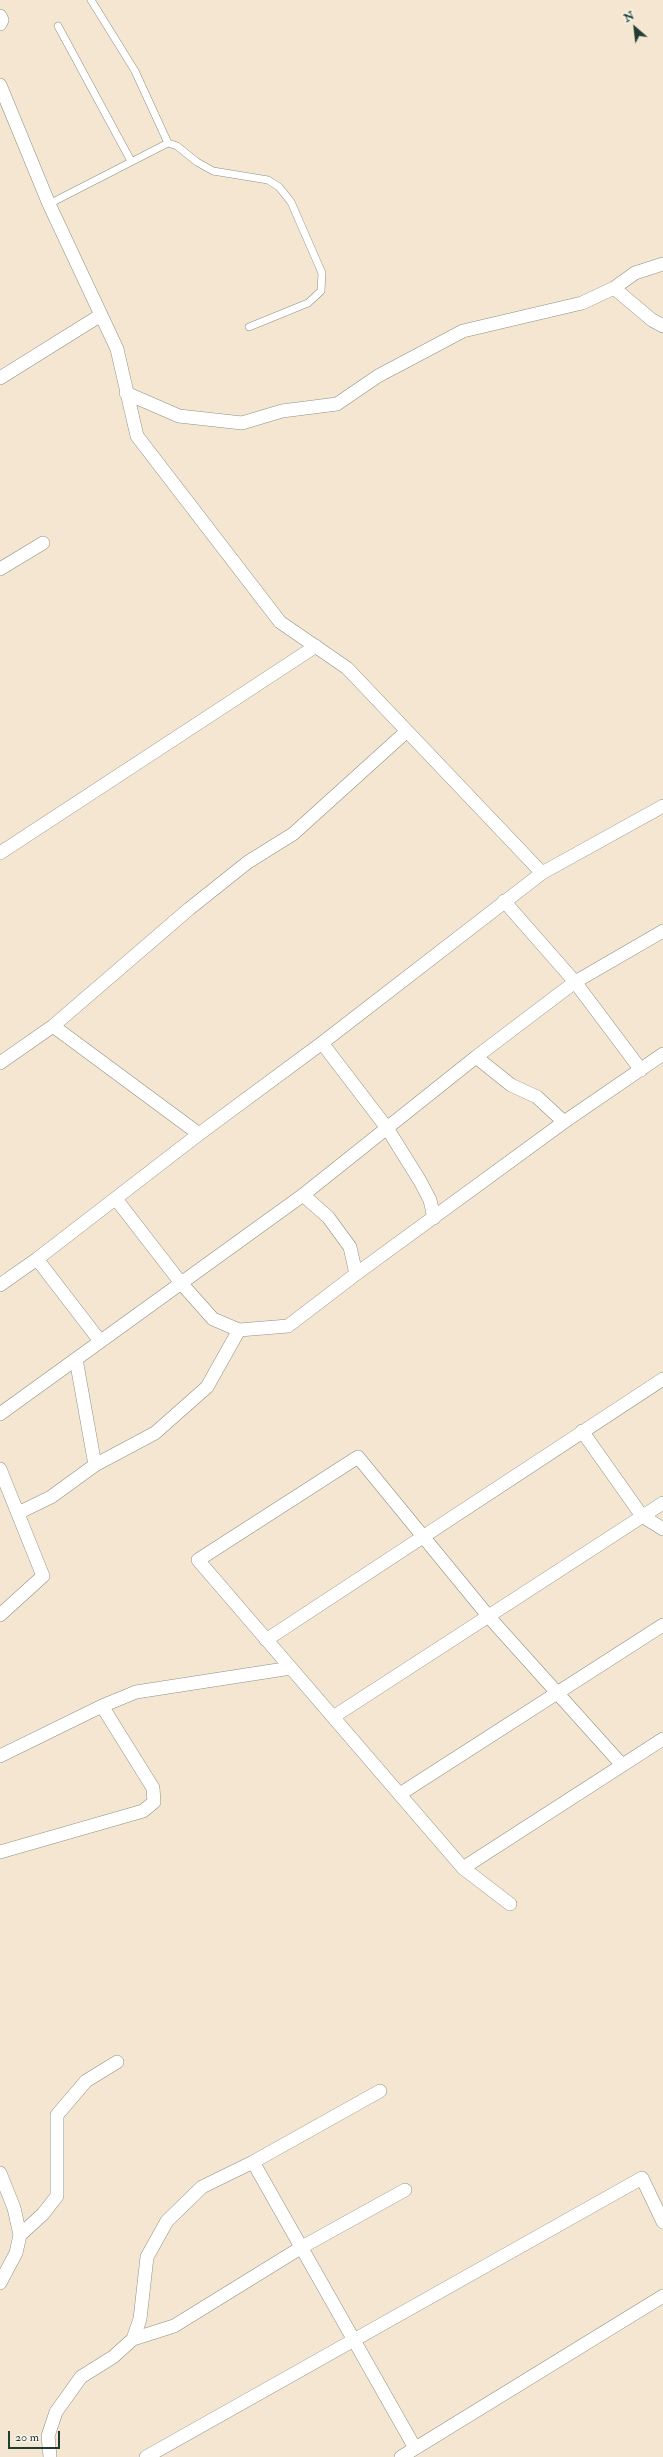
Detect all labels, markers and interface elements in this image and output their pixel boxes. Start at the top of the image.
north arrow [615,8,655,48]
text: N [622,9,637,25]
scale bar [10,2423,62,2449]
text: 20 m [15,2430,39,2445]

